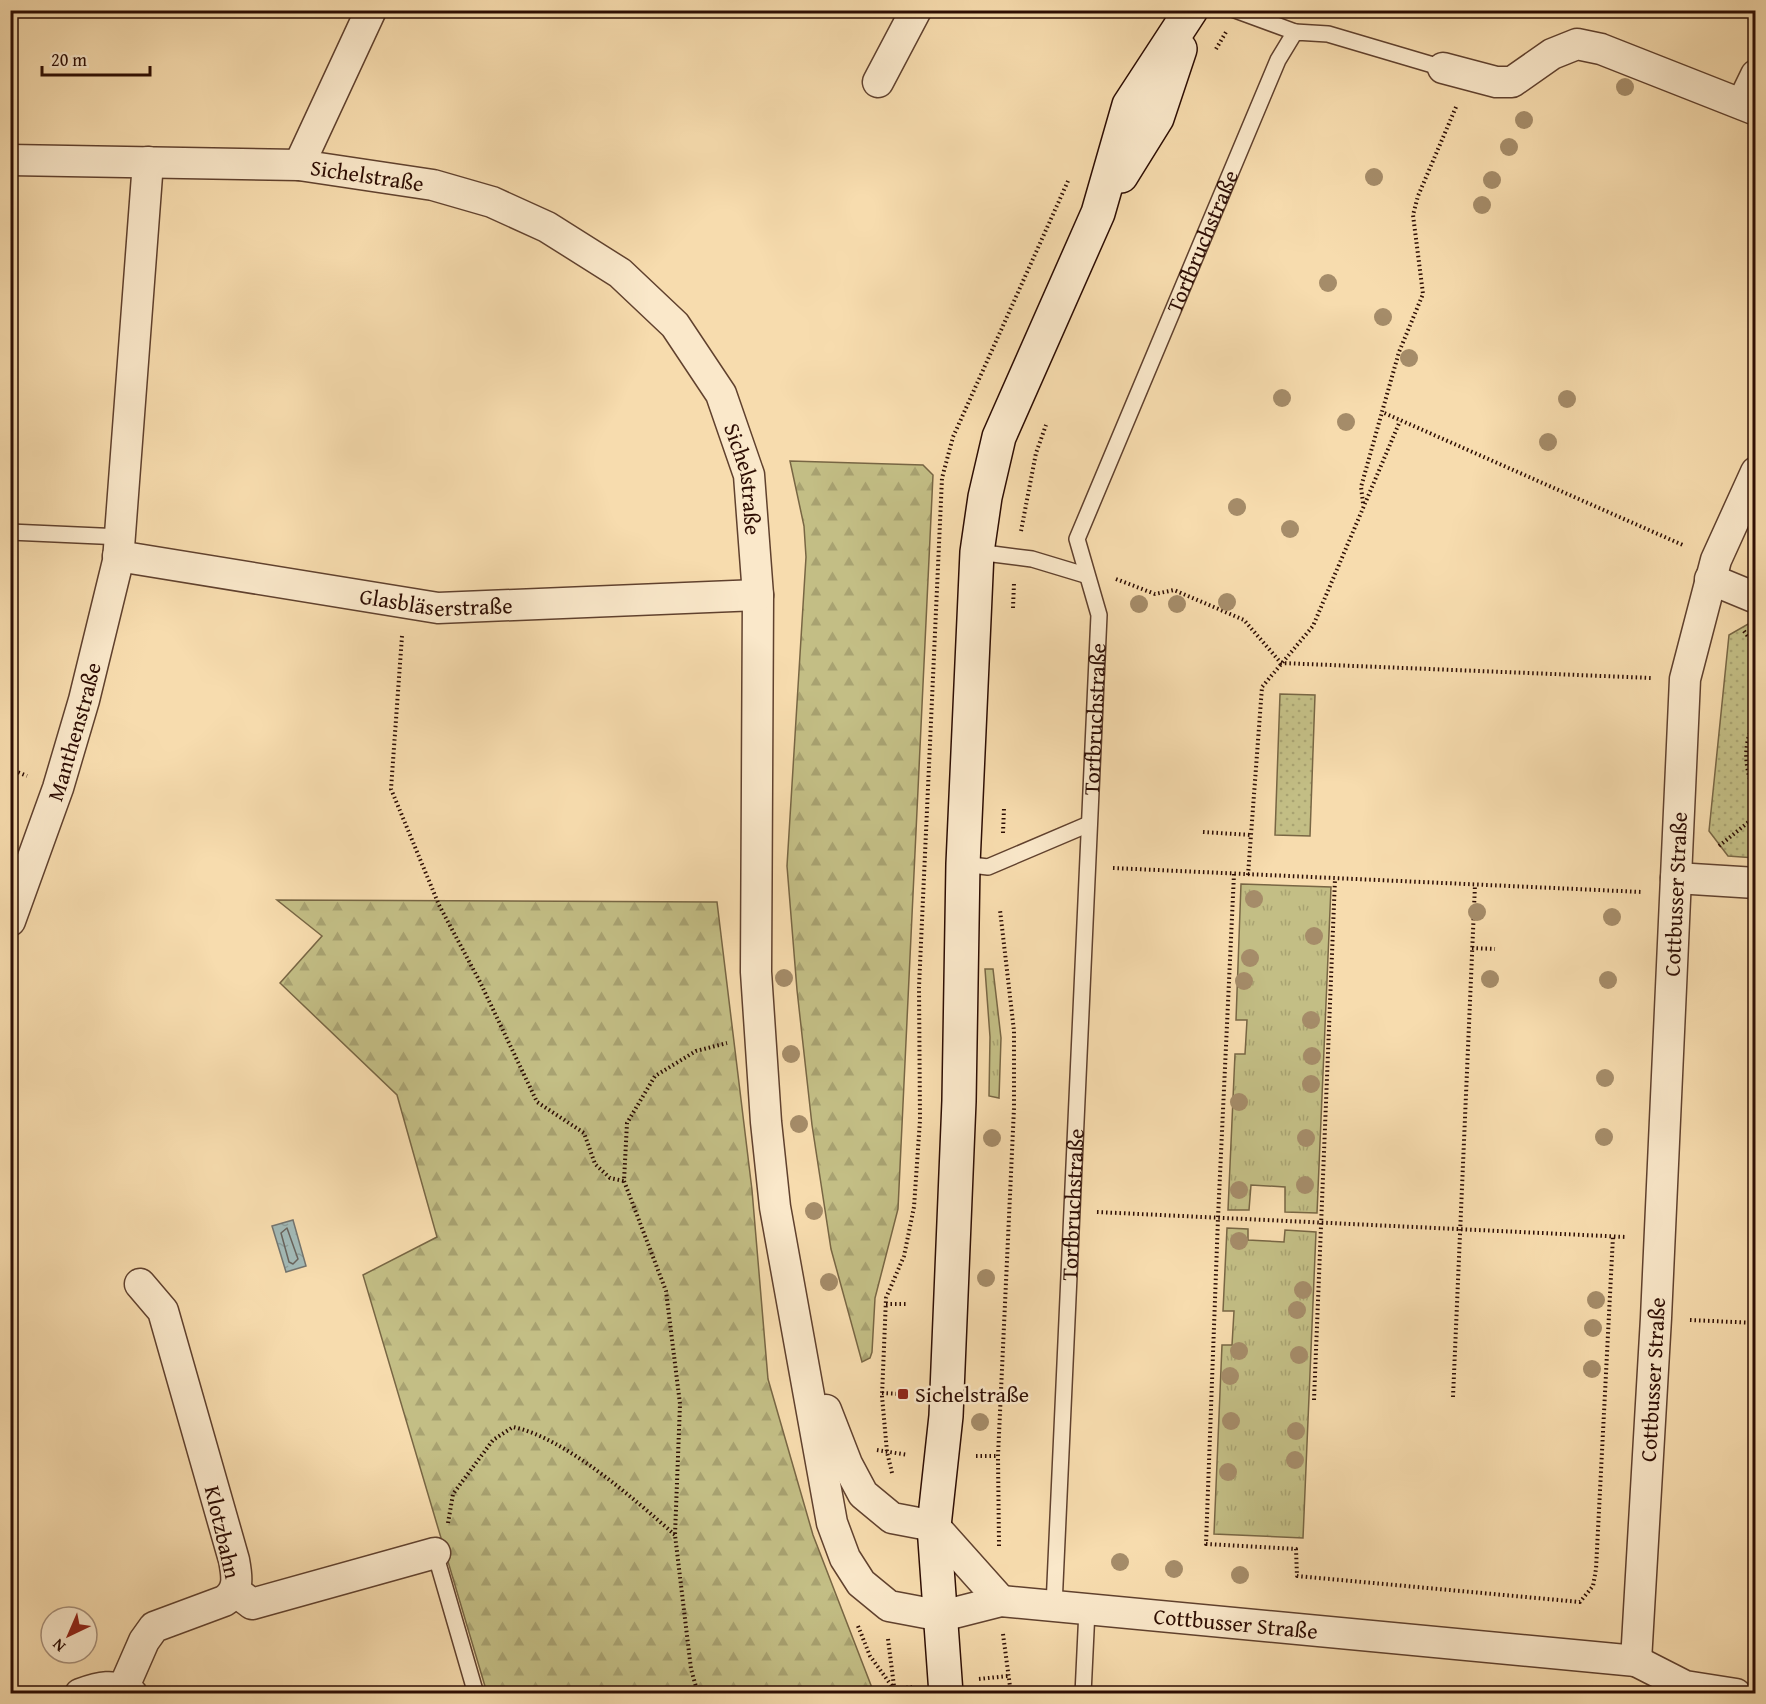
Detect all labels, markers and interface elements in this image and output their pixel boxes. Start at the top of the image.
scale bar [42,39,150,77]
text: 20 m [51,46,87,73]
street label: Sichelstraße [308,151,426,199]
street label: Torfbruchstraße [1158,165,1246,318]
street label: Sichelstraße [716,419,769,536]
street label: Glasbläserstraße [358,580,513,624]
street label: Torfbruchstraße [1075,642,1114,796]
street label: Manthenstraße [39,659,109,805]
street label: Cottbusser Straße [1656,811,1695,977]
street label: Torfbruchstraße [1053,1128,1092,1281]
street label: Cottbusser Straße [1632,1297,1673,1463]
place label: Sichelstraße [915,1378,1029,1410]
marker: Sichelstraße [896,1387,910,1401]
street label: Klotzbahn [197,1482,249,1582]
street label: Cottbusser Straße [1152,1599,1319,1647]
north arrow [39,1605,99,1665]
text: N [46,1633,71,1658]

